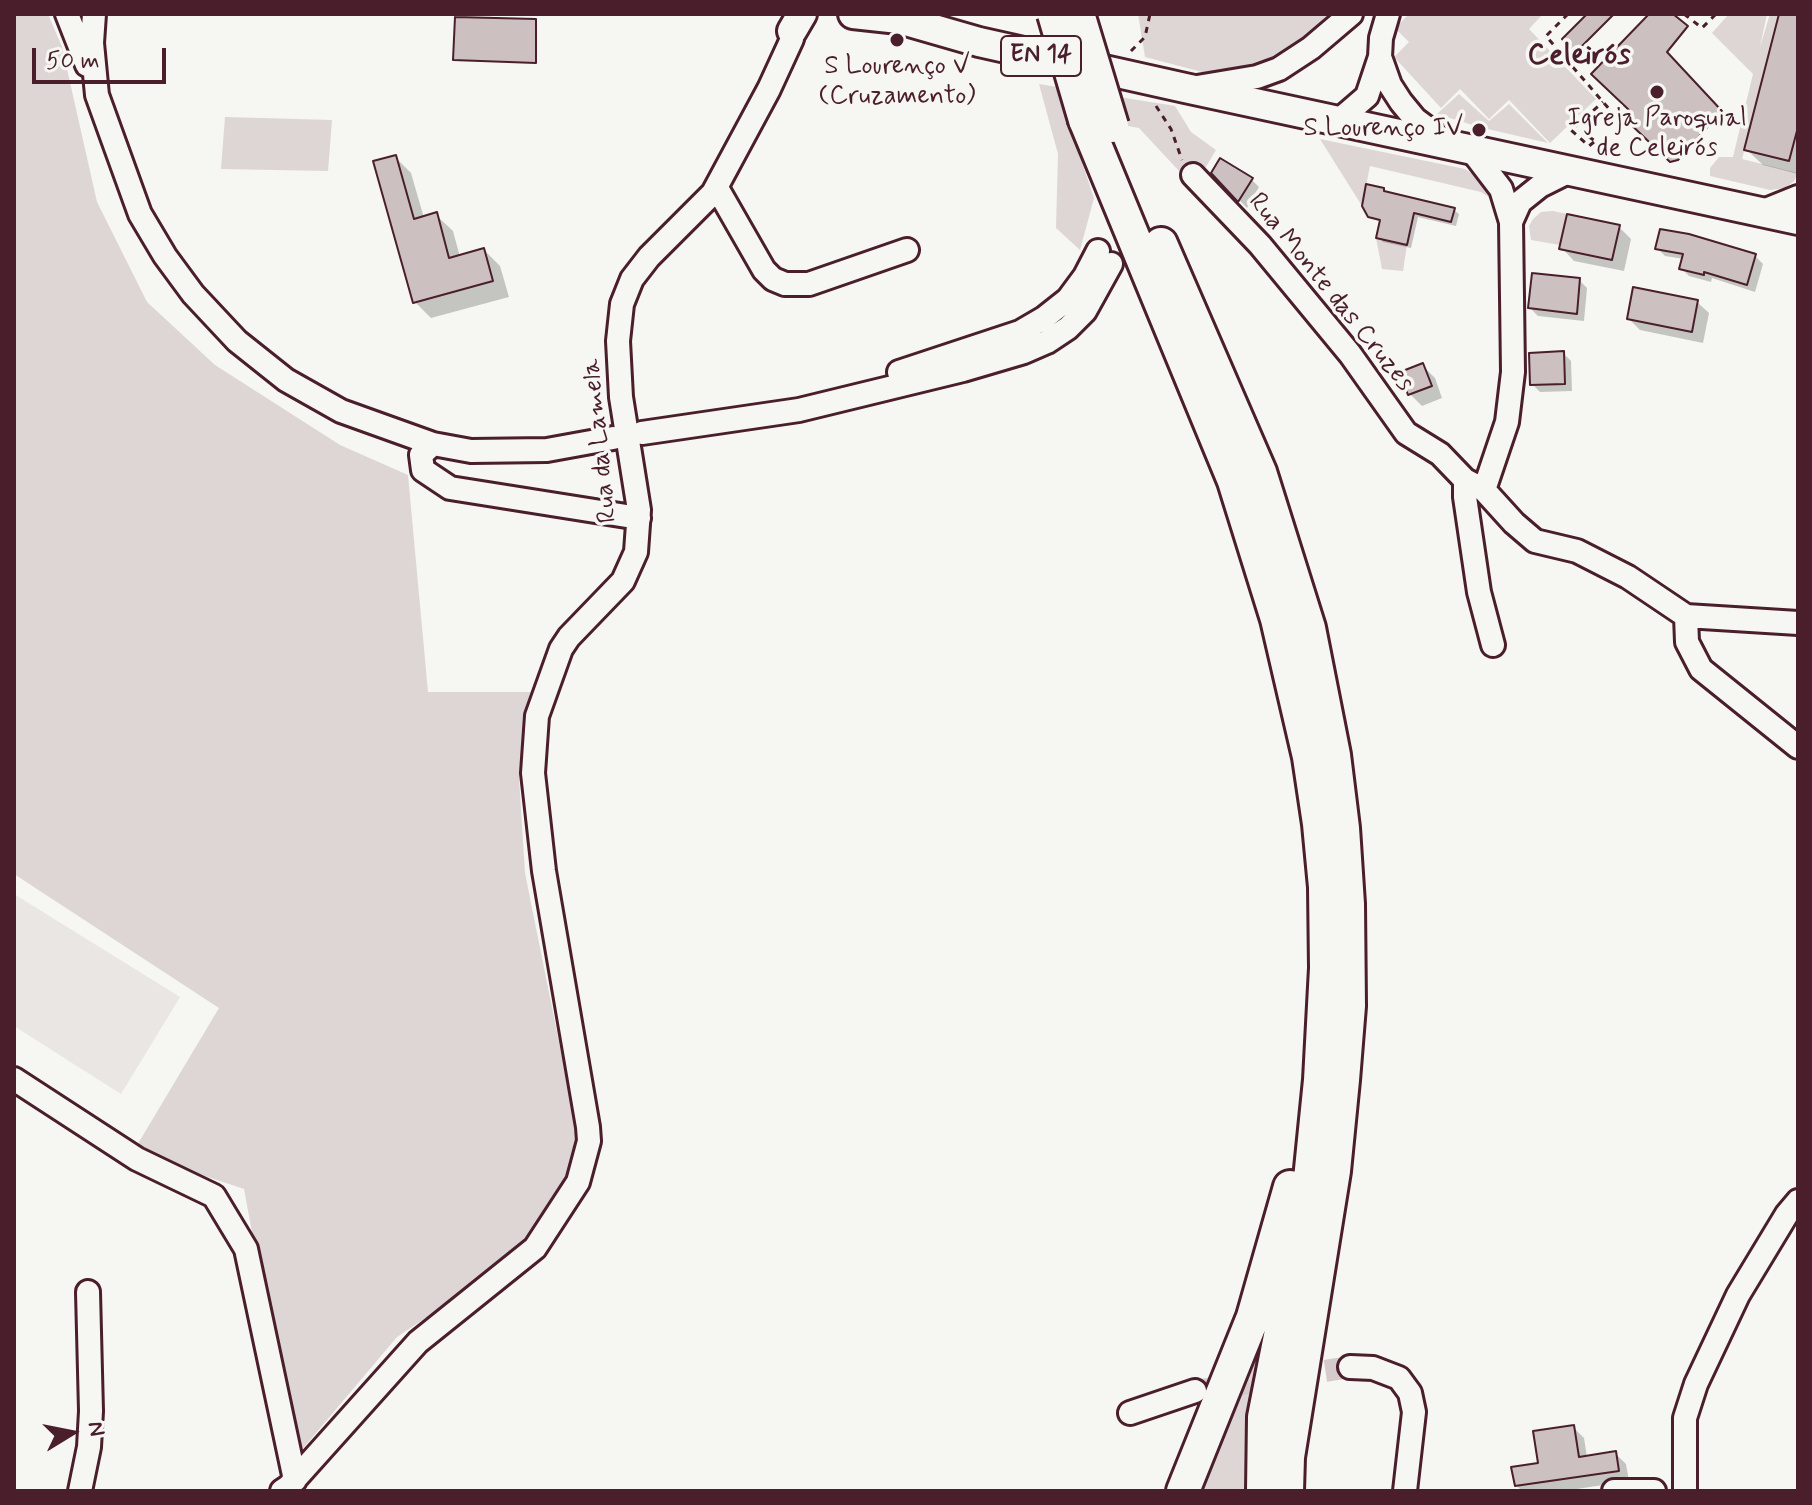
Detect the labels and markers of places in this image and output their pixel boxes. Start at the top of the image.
marker: S Lourenço V (Cruzamento) [888,31,906,49]
place label: S Lourenço V (Cruzamento) [818,52,976,114]
marker: Igreja Paroquial de Celeirós [1648,83,1666,101]
place label: Igreja Paroquial de Celeirós [1567,104,1747,166]
place label: S Lourenço IV [1304,114,1463,146]
marker: S Lourenço IV [1470,121,1488,139]

